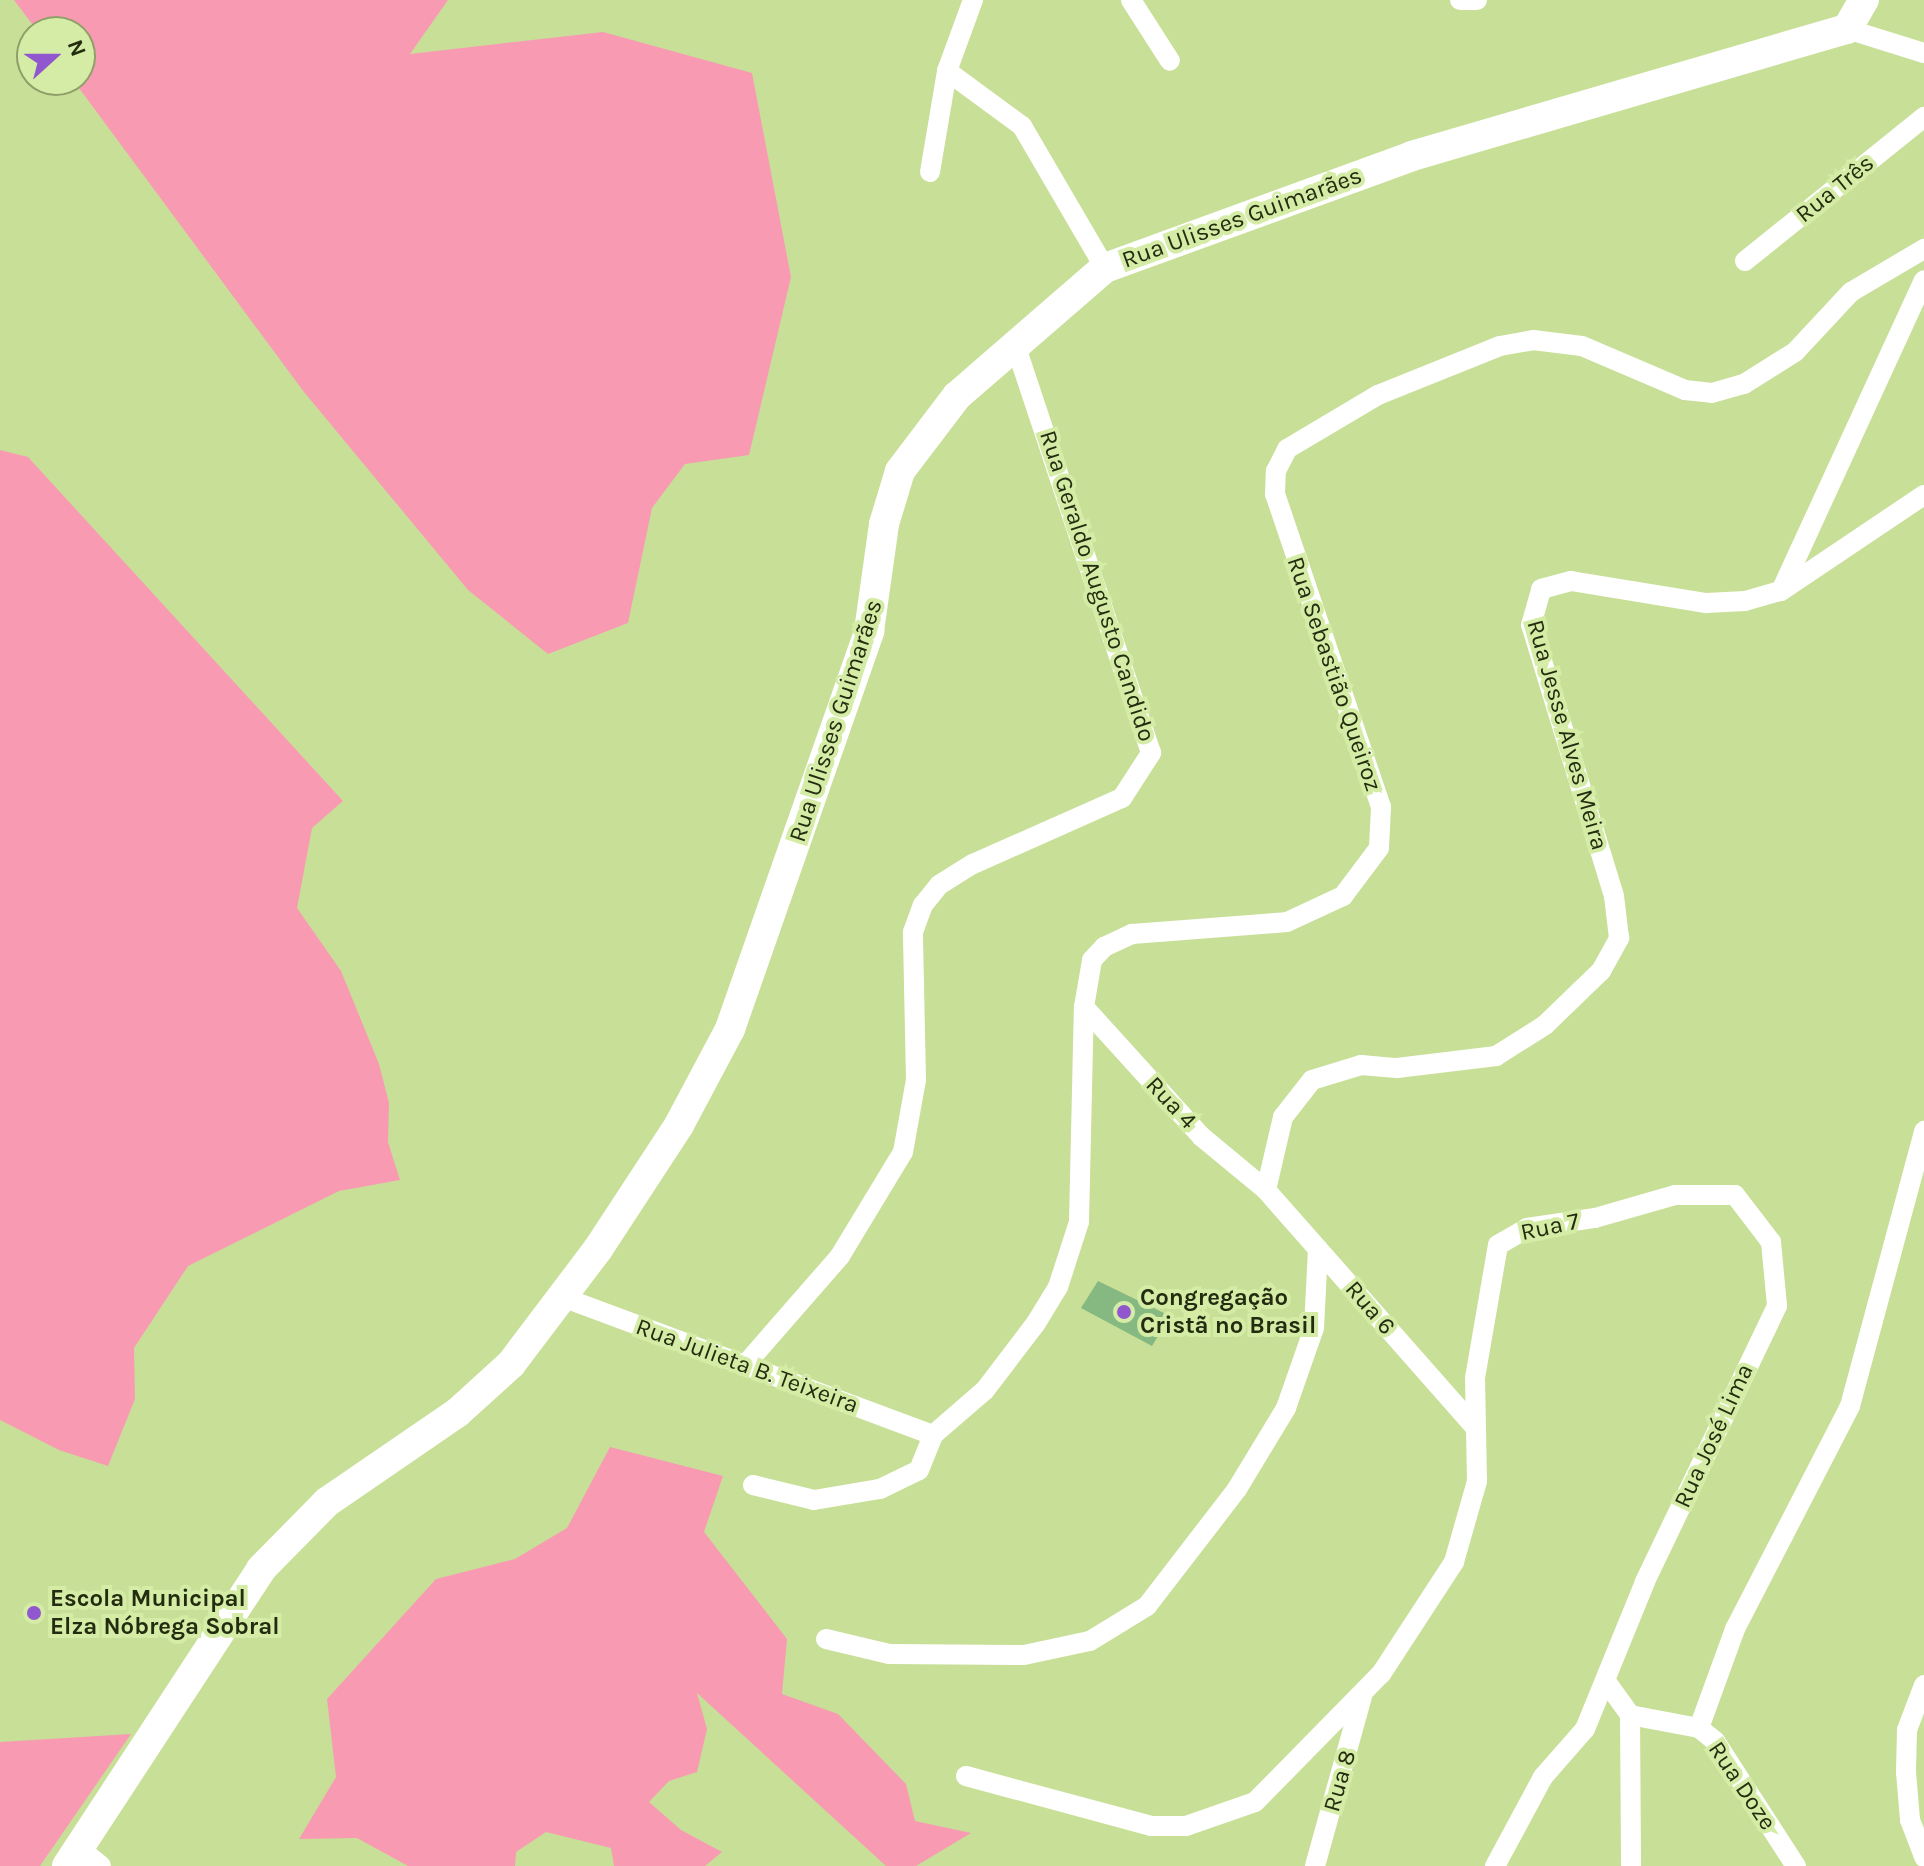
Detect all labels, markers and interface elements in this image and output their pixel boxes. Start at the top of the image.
north arrow [16,16,96,96]
text: N [62,36,92,60]
street label: Rua Três [1790,149,1880,229]
street label: Rua Ulisses Guimarães [1118,161,1366,275]
street label: Rua Geraldo Augusto Candido [1033,427,1161,745]
street label: Rua Sebastião Queiroz [1280,553,1388,795]
street label: Rua Ulisses Guimarães [783,596,889,846]
street label: Rua Jesse Alves Meira [1520,616,1614,854]
street label: Rua 4 [1139,1071,1203,1135]
street label: Rua 7 [1518,1207,1582,1247]
street label: Rua 6 [1339,1275,1401,1341]
place label: Congregação Cristã no Brasil [1140,1284,1316,1340]
marker: Congregação Cristã no Brasil [1115,1303,1133,1321]
street label: Rua Julieta B. Teixeira [632,1312,862,1420]
street label: Rua José Lima [1668,1359,1760,1513]
place label: Escola Municipal Elza Nóbrega Sobral [50,1585,280,1641]
marker: Escola Municipal Elza Nóbrega Sobral [25,1604,43,1622]
street label: Rua Doze [1702,1736,1782,1836]
street label: Rua 8 [1317,1747,1363,1815]

